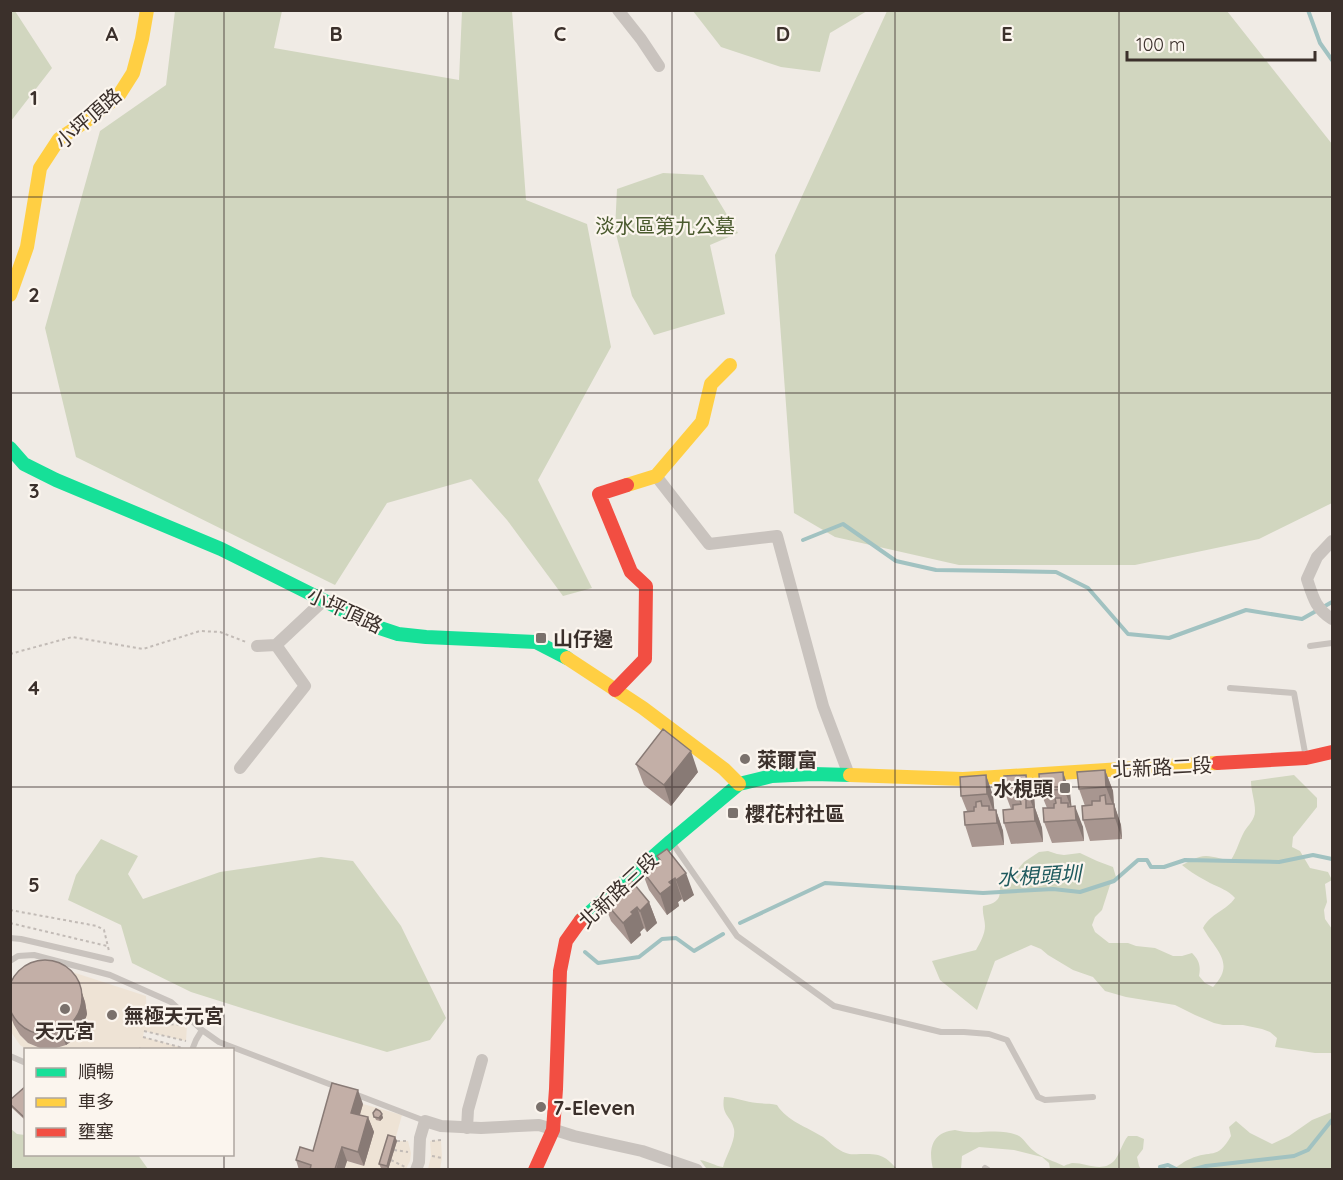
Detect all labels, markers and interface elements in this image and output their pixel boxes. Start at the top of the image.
text: A [106,21,119,46]
text: B [329,21,343,46]
text: C [554,21,567,46]
text: D [776,21,790,46]
text: E [1001,21,1013,46]
scale bar [1127,24,1314,62]
text: 100 m [1136,33,1185,56]
street label: 小坪頂路 [50,82,126,154]
text: 1 [30,85,38,110]
park label: 淡水區第九公墓 [595,213,735,238]
text: 2 [28,282,40,307]
text: 3 [29,478,39,503]
street label: 小坪頂路 [303,582,387,638]
place label: 山仔邊 [553,626,613,651]
marker: 山仔邊 [534,631,548,645]
text: 4 [28,675,40,700]
place label: 萊爾富 [757,747,817,772]
marker: 萊爾富 [738,752,752,766]
street label: 北新路二段 [1111,752,1213,782]
place label: 水梘頭 [993,776,1053,801]
marker: 水梘頭 [1058,781,1072,795]
place label: 櫻花村社區 [745,801,845,826]
marker: 櫻花村社區 [726,806,740,820]
street label: 北新路三段 [573,847,663,933]
water label: 水梘頭圳 [996,860,1085,890]
text: 5 [28,872,40,897]
marker: 天元宮 [58,1002,72,1016]
place label: 無極天元宮 [124,1003,224,1028]
marker: 無極天元宮 [105,1008,119,1022]
place label: 天元宮 [35,1018,95,1043]
legend [24,1048,234,1156]
text: 順暢 [78,1060,114,1083]
text: 車多 [78,1090,114,1113]
place label: 7-Eleven [553,1095,635,1120]
marker: 7-Eleven [534,1100,548,1114]
text: 壅塞 [78,1120,114,1143]

